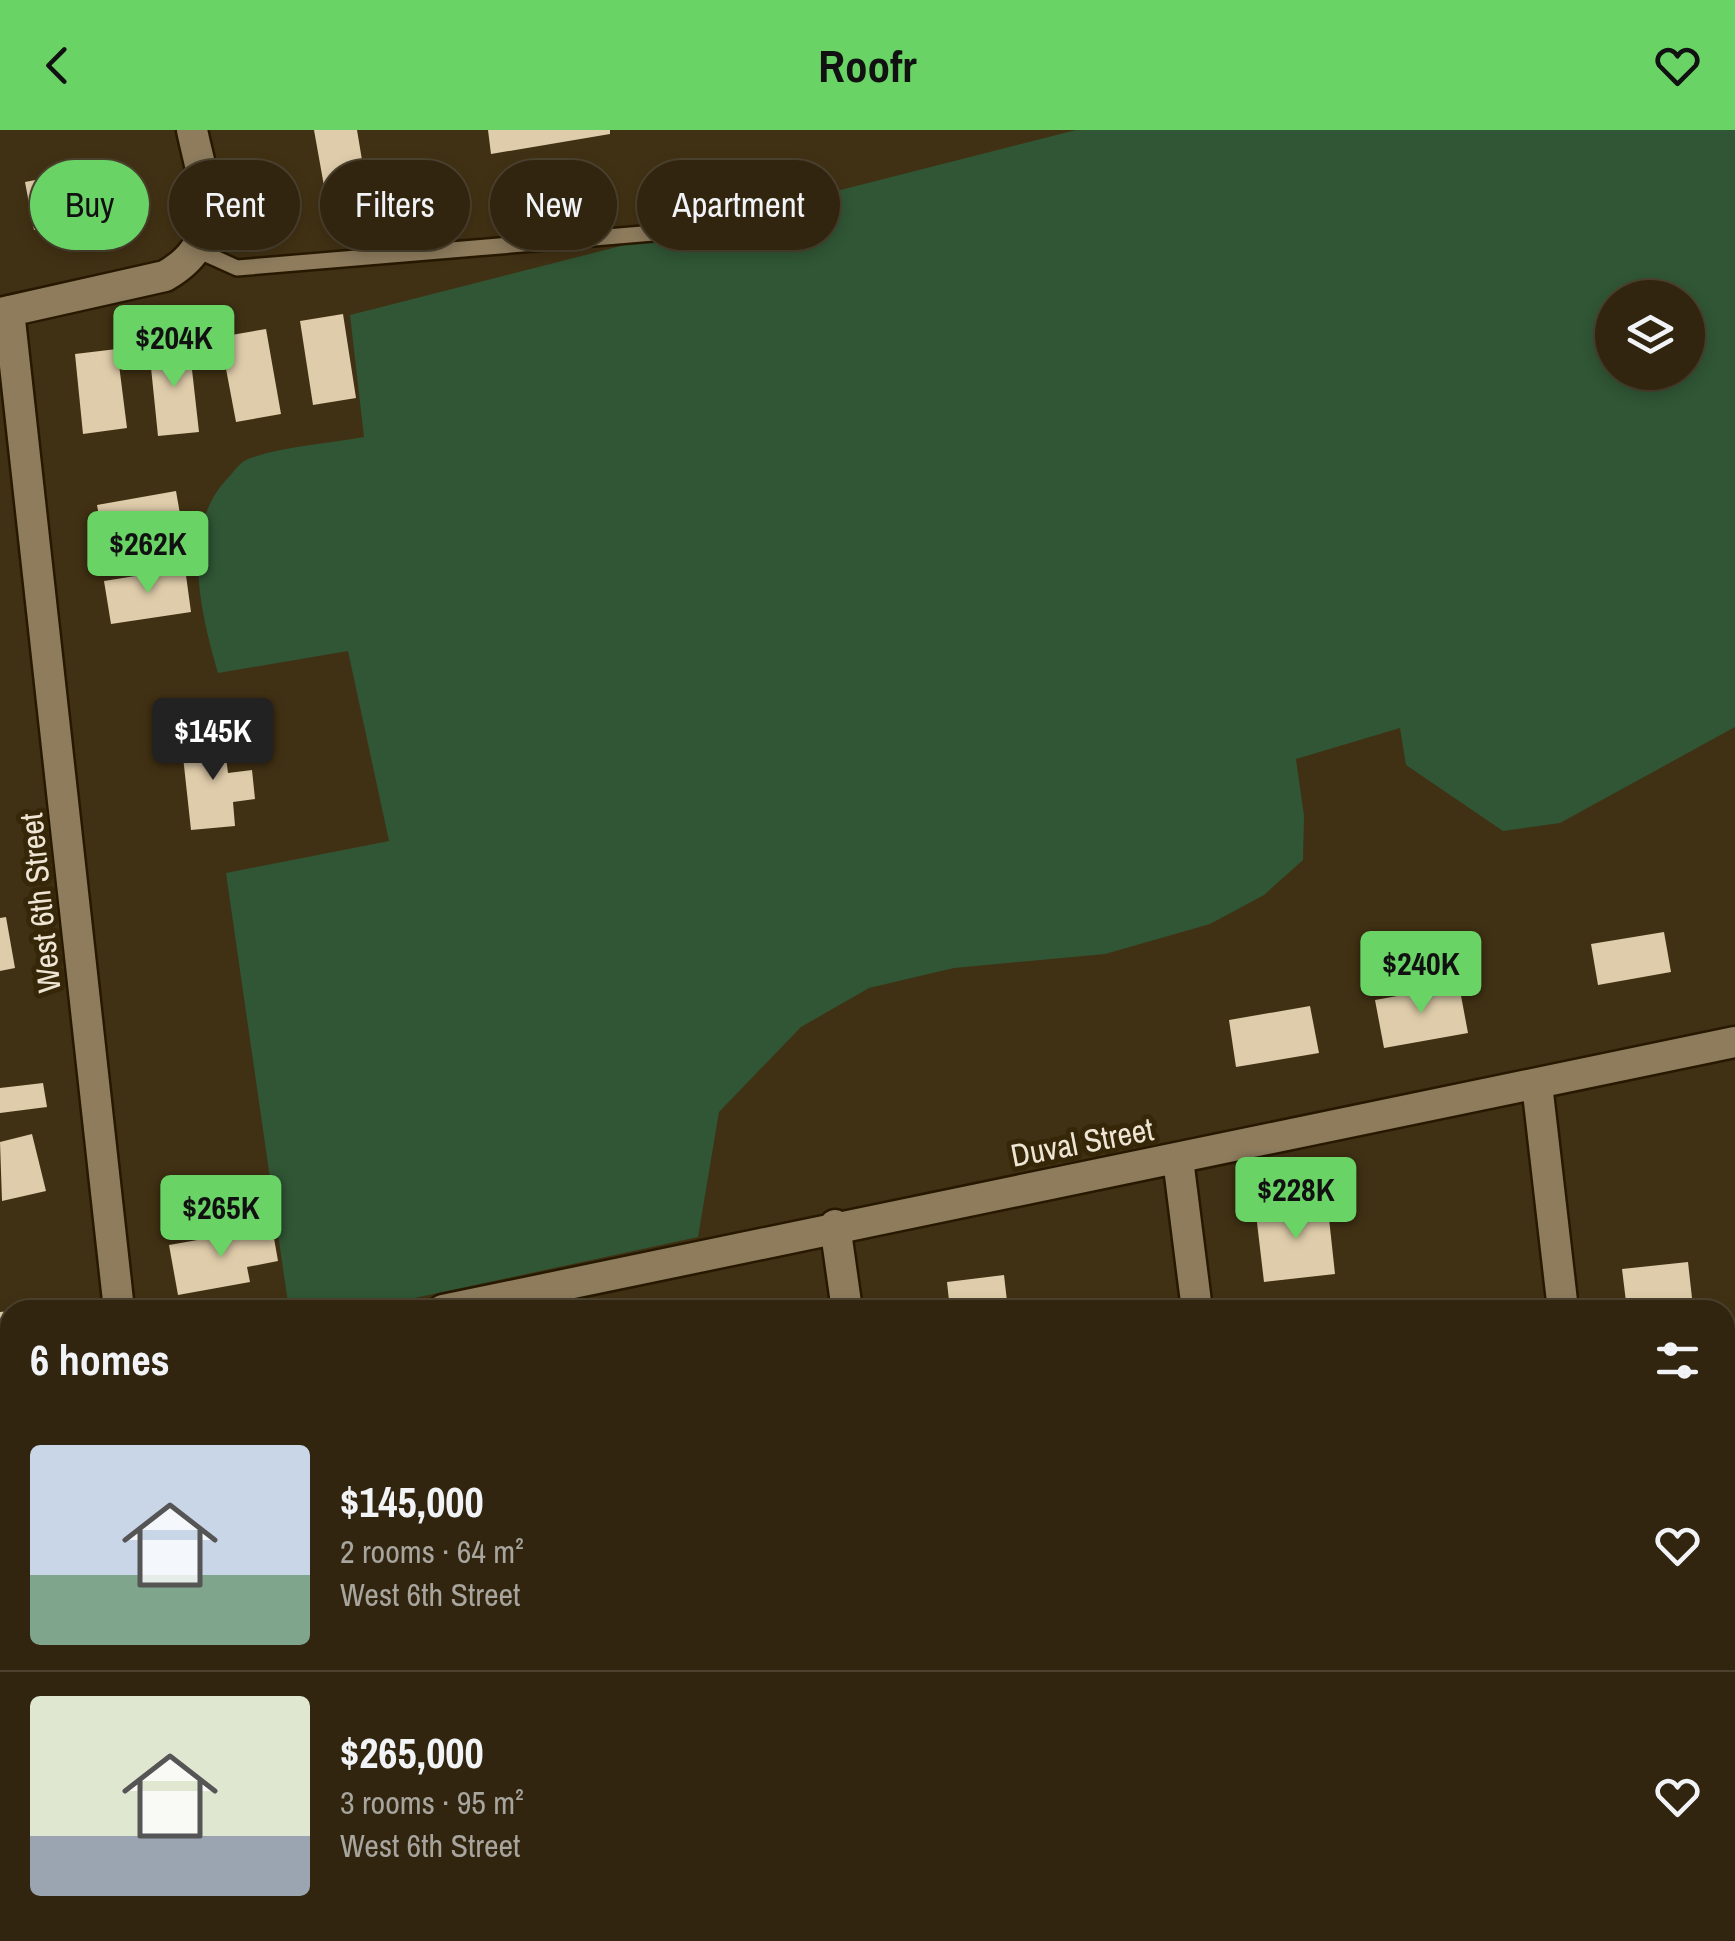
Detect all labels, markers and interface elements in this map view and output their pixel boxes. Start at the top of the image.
text: Roofr [818,35,917,96]
icon: back [30,38,85,93]
icon: heart [1650,38,1705,93]
chip: Buy [30,160,149,250]
chip: Rent [169,160,300,250]
chip: Filters [320,160,470,250]
chip: New [490,160,617,250]
chip: Apartment [637,160,840,250]
map controls [1595,280,1705,390]
button: layers [1595,280,1705,390]
pin: $204K [104,305,244,390]
text: $204K [135,316,213,359]
pin: $262K [78,511,218,596]
text: $262K [109,522,187,565]
pin: $145K [143,698,283,783]
text: $145K [174,709,252,752]
street label: West 6th Street [9,811,71,995]
pin: $240K [1351,931,1491,1016]
text: $240K [1382,942,1460,985]
street label: Duval Street [1007,1107,1157,1177]
pin: $228K [1226,1157,1366,1242]
text: $228K [1257,1168,1335,1211]
pin: $265K [151,1175,291,1260]
text: $265K [182,1186,260,1229]
text: 6 homes [30,1332,170,1388]
icon: filters [1650,1333,1705,1388]
text: $145,000 [340,1474,484,1530]
icon: home [110,1485,230,1605]
icon: heart [1650,1518,1705,1573]
text: 2 rooms · 64 m² [340,1530,524,1573]
text: West 6th Street [340,1573,520,1616]
text: $265,000 [340,1725,484,1781]
icon: home [110,1736,230,1856]
icon: heart [1650,1769,1705,1824]
text: 3 rooms · 95 m² [340,1781,524,1824]
text: West 6th Street [340,1824,520,1867]

